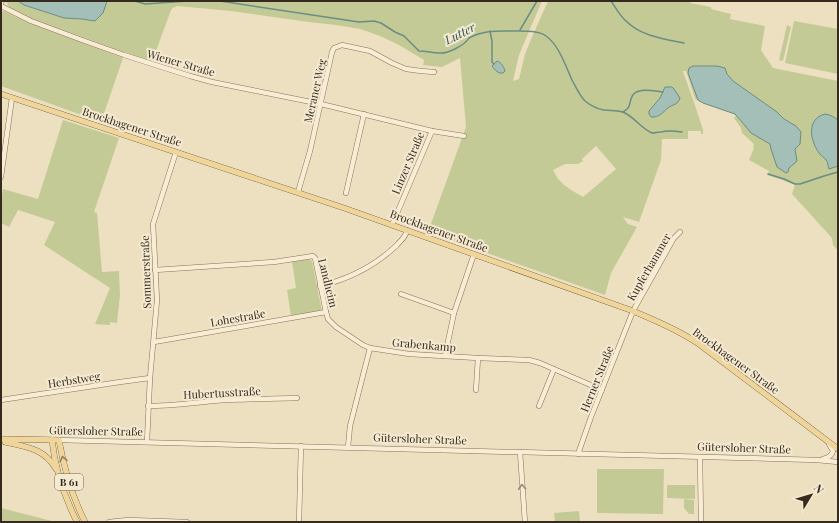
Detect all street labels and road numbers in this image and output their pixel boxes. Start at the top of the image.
street label: Wiener Straße [144,45,217,80]
street label: Meraner Weg [300,57,329,124]
street label: Brockhagener Straße [81,103,184,150]
street label: Linzer Straße [388,129,428,196]
street label: Brockhagener Straße [388,206,491,255]
street label: Kupferhammer [623,230,674,303]
street label: Sommerstraße [137,235,154,309]
street label: Landheim [315,257,342,309]
street label: Lohestraße [209,305,267,330]
street label: Brockhagener Straße [690,324,783,397]
street label: Grabenkamp [392,334,457,355]
street label: Herner Straße [576,343,617,414]
street label: Herbstweg [47,368,102,391]
street label: Hubertusstraße [183,383,262,402]
street label: Gütersloher Straße [49,422,144,439]
street label: Gütersloher Straße [373,429,468,448]
street label: Gütersloher Straße [697,438,792,457]
road number: B 61 [55,474,83,490]

